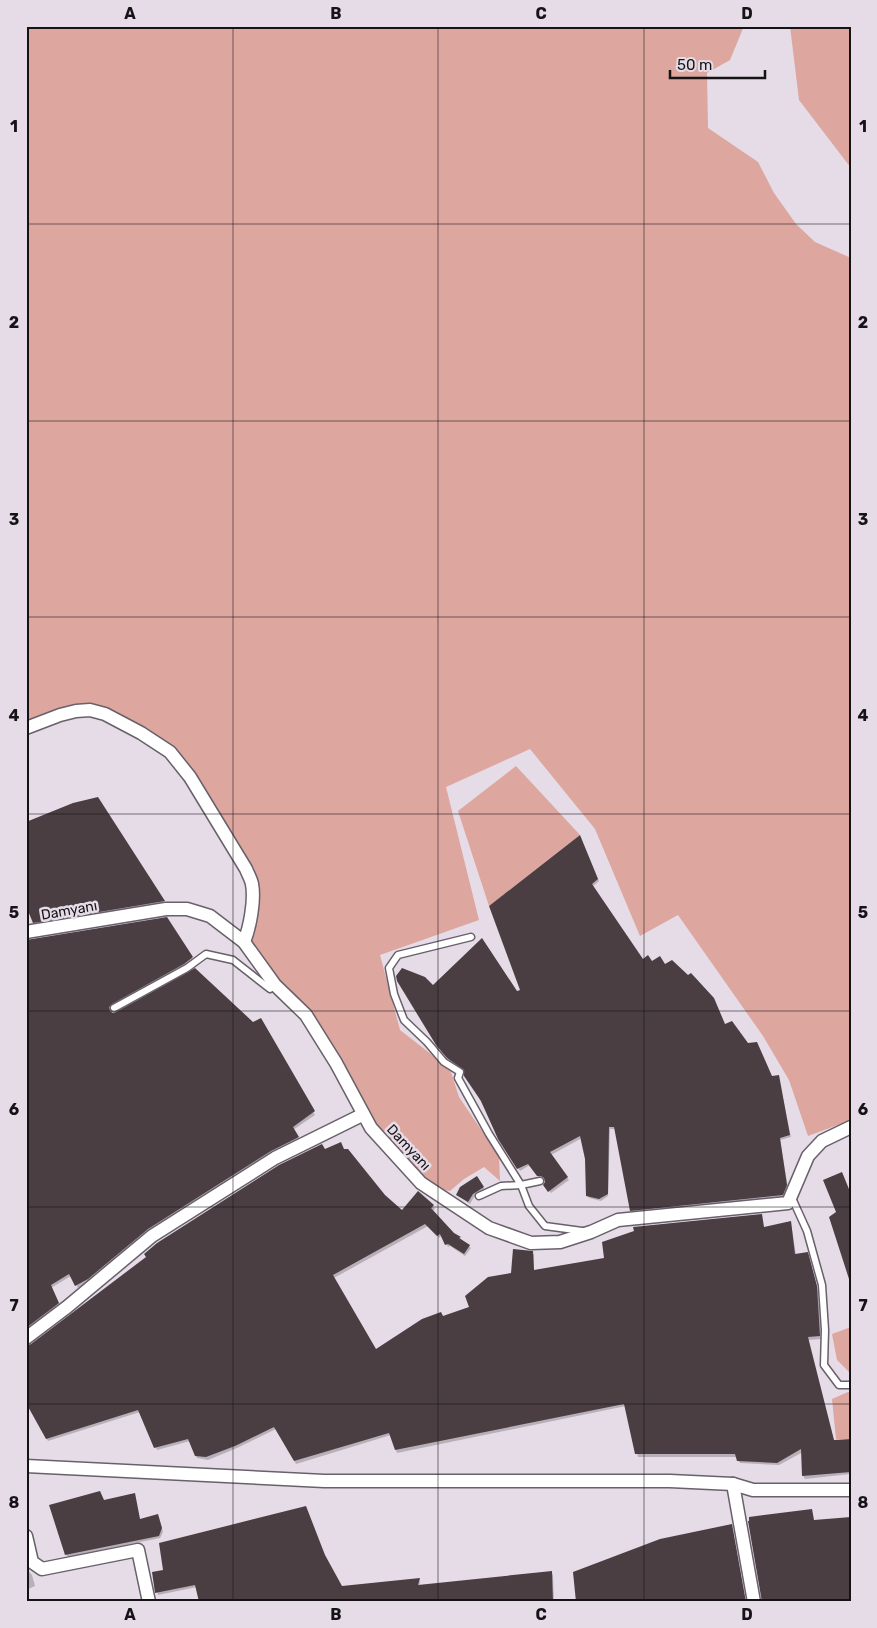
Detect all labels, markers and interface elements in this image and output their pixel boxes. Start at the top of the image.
text: A [124,4,136,23]
text: B [330,4,342,23]
text: C [535,4,547,23]
text: D [741,4,753,23]
scale bar [670,48,764,80]
text: 50 m [677,56,712,74]
text: 1 [10,117,18,136]
text: 1 [859,117,867,136]
text: 2 [9,313,19,332]
text: 2 [858,313,868,332]
text: 3 [9,510,19,529]
text: 3 [858,510,868,529]
text: 4 [9,706,20,725]
text: 4 [858,706,869,725]
street label: Damyanı [40,897,98,924]
text: 5 [9,903,19,922]
text: 5 [858,903,868,922]
text: 6 [9,1100,19,1119]
text: 6 [858,1100,868,1119]
street label: Damyanı [383,1121,434,1174]
text: 7 [9,1296,19,1315]
text: 7 [858,1296,868,1315]
text: 8 [9,1493,20,1512]
text: 8 [858,1493,869,1512]
text: A [124,1605,136,1624]
text: B [330,1605,342,1624]
text: C [535,1605,547,1624]
text: D [741,1605,753,1624]

